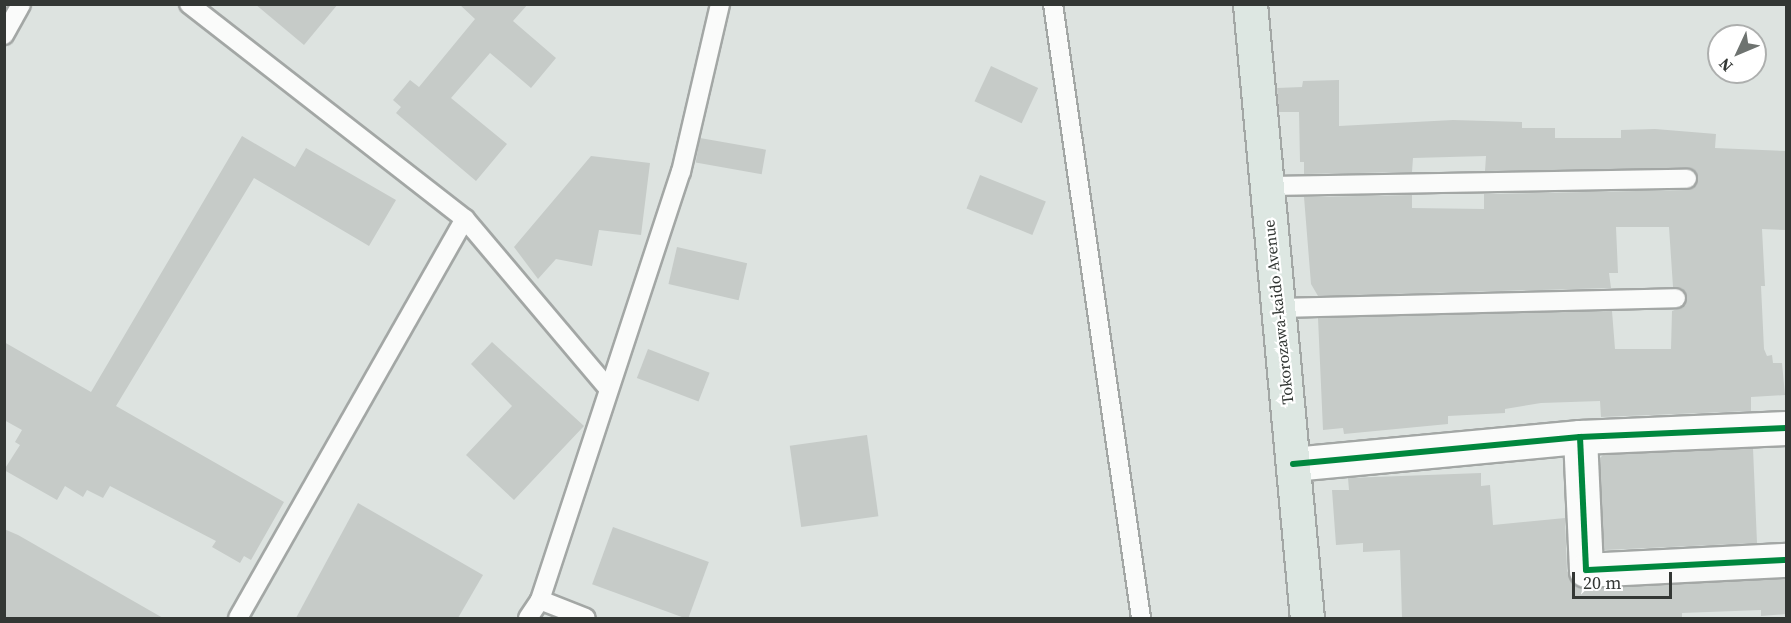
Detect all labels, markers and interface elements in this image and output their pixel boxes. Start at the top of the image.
north arrow [1707,24,1767,84]
text: N [1714,53,1737,77]
street label: Tokorozawa-kaido Avenue [1259,219,1297,405]
scale bar [1575,560,1676,598]
text: 20 m [1583,570,1621,595]

